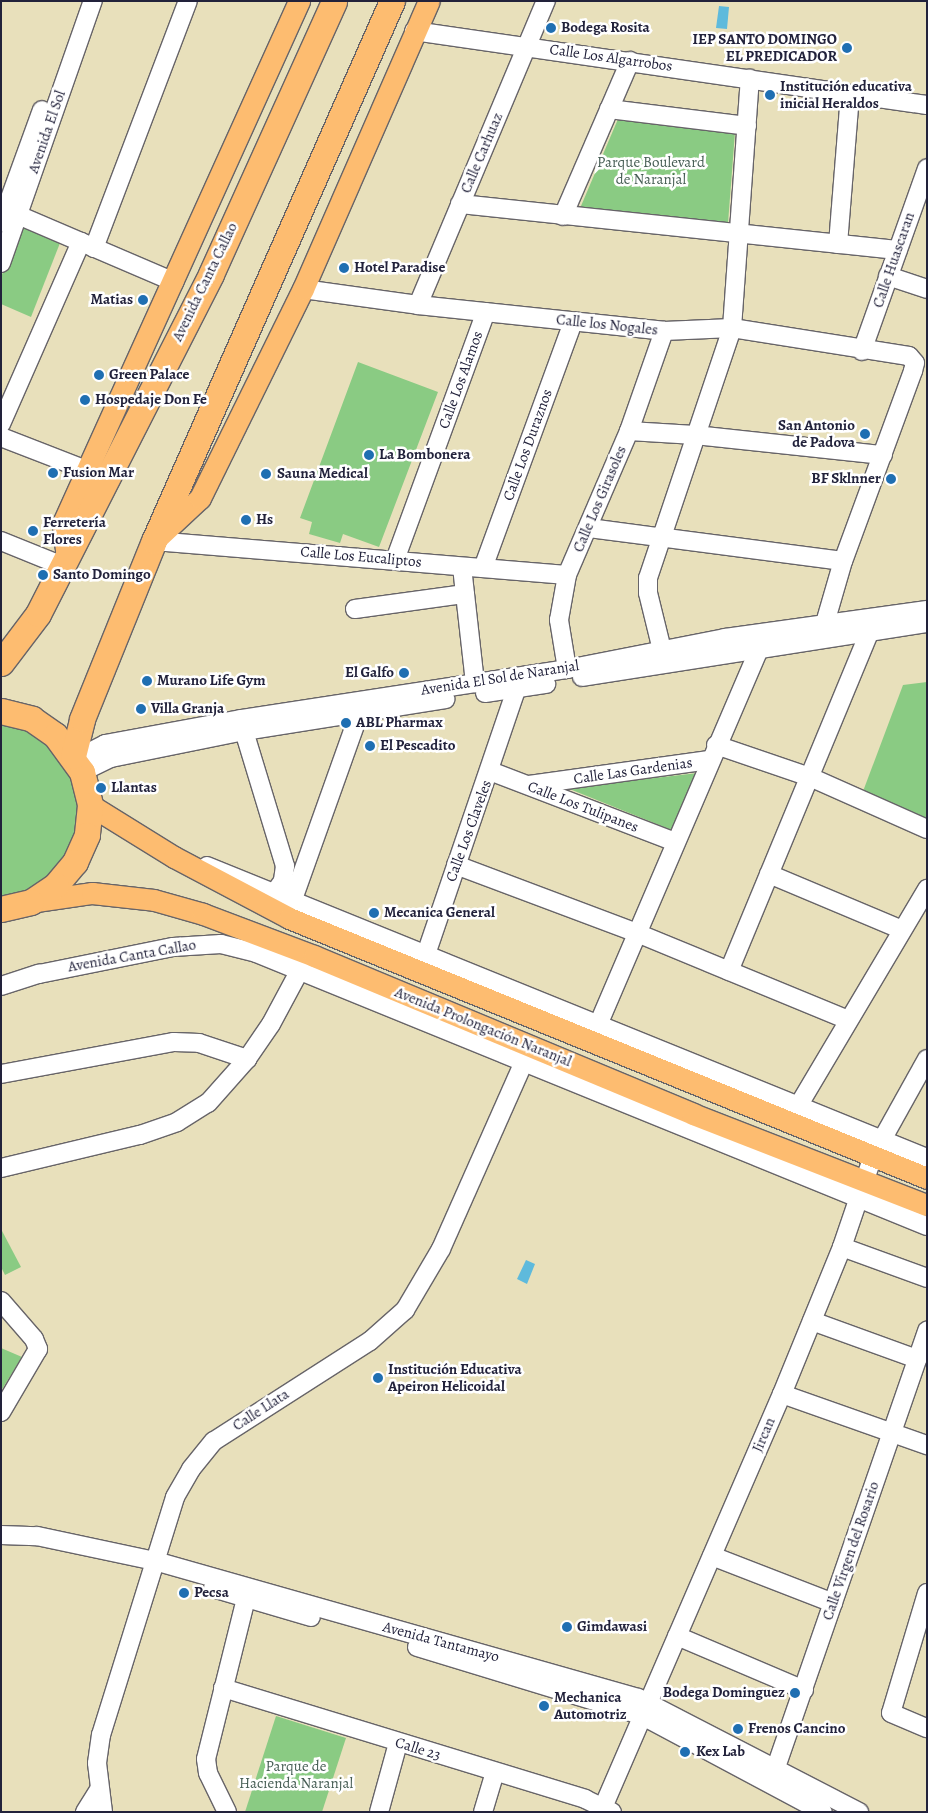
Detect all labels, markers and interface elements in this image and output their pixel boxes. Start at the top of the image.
place label: Bodega Rosita [561,19,650,37]
marker: Bodega Rosita [545,22,557,34]
place label: IEP SANTO DOMINGO EL PREDICADOR [692,30,837,65]
street label: Calle Los Algarrobos [548,40,674,76]
marker: IEP SANTO DOMINGO EL PREDICADOR [841,42,853,54]
place label: Institución educativa inicial Heraldos [780,77,912,112]
street label: Avenida El Sol [24,88,70,176]
marker: Institución educativa inicial Heraldos [764,89,776,101]
street label: Calle Carhuaz [457,110,507,196]
park label: Parque Boulevard de Naranjal [597,153,705,188]
street label: Calle Huascaran [869,210,919,310]
street label: Avenida Canta Callao [168,220,242,344]
place label: Hotel Paradise [354,259,445,277]
marker: Hotel Paradise [338,262,350,274]
place label: Matias [91,291,133,309]
marker: Matias [137,294,149,306]
street label: Calle los Nogales [555,311,659,339]
street label: Calle Los Alamos [435,329,487,431]
place label: Green Palace [109,366,189,384]
marker: Green Palace [93,369,105,381]
street label: Calle Los Duraznos [499,387,557,503]
place label: Hospedaje Don Fe [95,391,207,409]
marker: Hospedaje Don Fe [79,394,91,406]
place label: San Antonio de Padova [778,416,855,451]
marker: San Antonio de Padova [859,428,871,440]
street label: Calle Los Girasoles [569,443,631,555]
place label: La Bombonera [379,446,470,464]
marker: La Bombonera [363,449,375,461]
place label: Fusion Mar [63,464,134,482]
place label: Sauna Medical [277,465,368,483]
marker: Fusion Mar [47,467,59,479]
marker: Sauna Medical [259,467,273,481]
place label: BF Sklnner [811,470,881,488]
marker: BF Sklnner [885,473,897,485]
place label: Hs [256,511,273,529]
place label: Ferretería Flores [43,513,106,548]
marker: Hs [240,514,252,526]
marker: Ferretería Flores [27,525,39,537]
street label: Calle Los Eucaliptos [300,543,422,571]
place label: Santo Domingo [53,566,151,584]
marker: Santo Domingo [37,569,49,581]
street label: Avenida El Sol de Naranjal [420,657,580,699]
place label: El Galfo [345,664,394,682]
marker: El Galfo [398,667,410,679]
place label: Murano Life Gym [157,672,265,690]
marker: Murano Life Gym [141,675,153,687]
place label: Villa Granja [151,700,224,718]
marker: Villa Granja [135,703,147,715]
place label: ABL Pharmax [356,714,443,732]
marker: ABL Pharmax [340,717,352,729]
place label: El Pescadito [380,737,455,755]
marker: El Pescadito [364,740,376,752]
street label: Calle Las Gardenias [572,754,694,788]
street label: Calle Los Claveles [442,778,496,884]
street label: Calle Los Tulipanes [525,778,641,836]
place label: Llantas [111,779,157,797]
marker: Llantas [95,782,107,794]
place label: Mecanica General [384,904,495,922]
marker: Mecanica General [368,907,380,919]
street label: Avenida Canta Callao [67,936,197,976]
street label: Avenida Prolongación Naranjal [392,983,574,1071]
place label: Institución Educativa Apeiron Helicoidal [388,1360,522,1395]
marker: Institución Educativa Apeiron Helicoidal [372,1372,384,1384]
street label: Calle Llata [229,1385,293,1435]
street label: Jircan [749,1415,779,1455]
street label: Calle Virgen del Rosario [819,1479,883,1623]
place label: Pecsa [194,1584,229,1602]
marker: Pecsa [178,1587,190,1599]
street label: Avenida Tantamayo [381,1618,501,1666]
place label: Gimdawasi [577,1618,647,1636]
marker: Gimdawasi [561,1621,573,1633]
place label: Bodega Dominguez [663,1684,785,1702]
marker: Bodega Dominguez [789,1687,801,1699]
place label: Mechanica Automotriz [554,1688,627,1723]
marker: Mechanica Automotriz [538,1700,550,1712]
place label: Frenos Cancino [748,1720,845,1738]
marker: Frenos Cancino [732,1723,744,1735]
street label: Calle 23 [393,1734,443,1764]
place label: Kex Lab [696,1743,745,1761]
marker: Kex Lab [678,1745,692,1759]
park label: Parque de Hacienda Naranjal [239,1757,353,1792]

